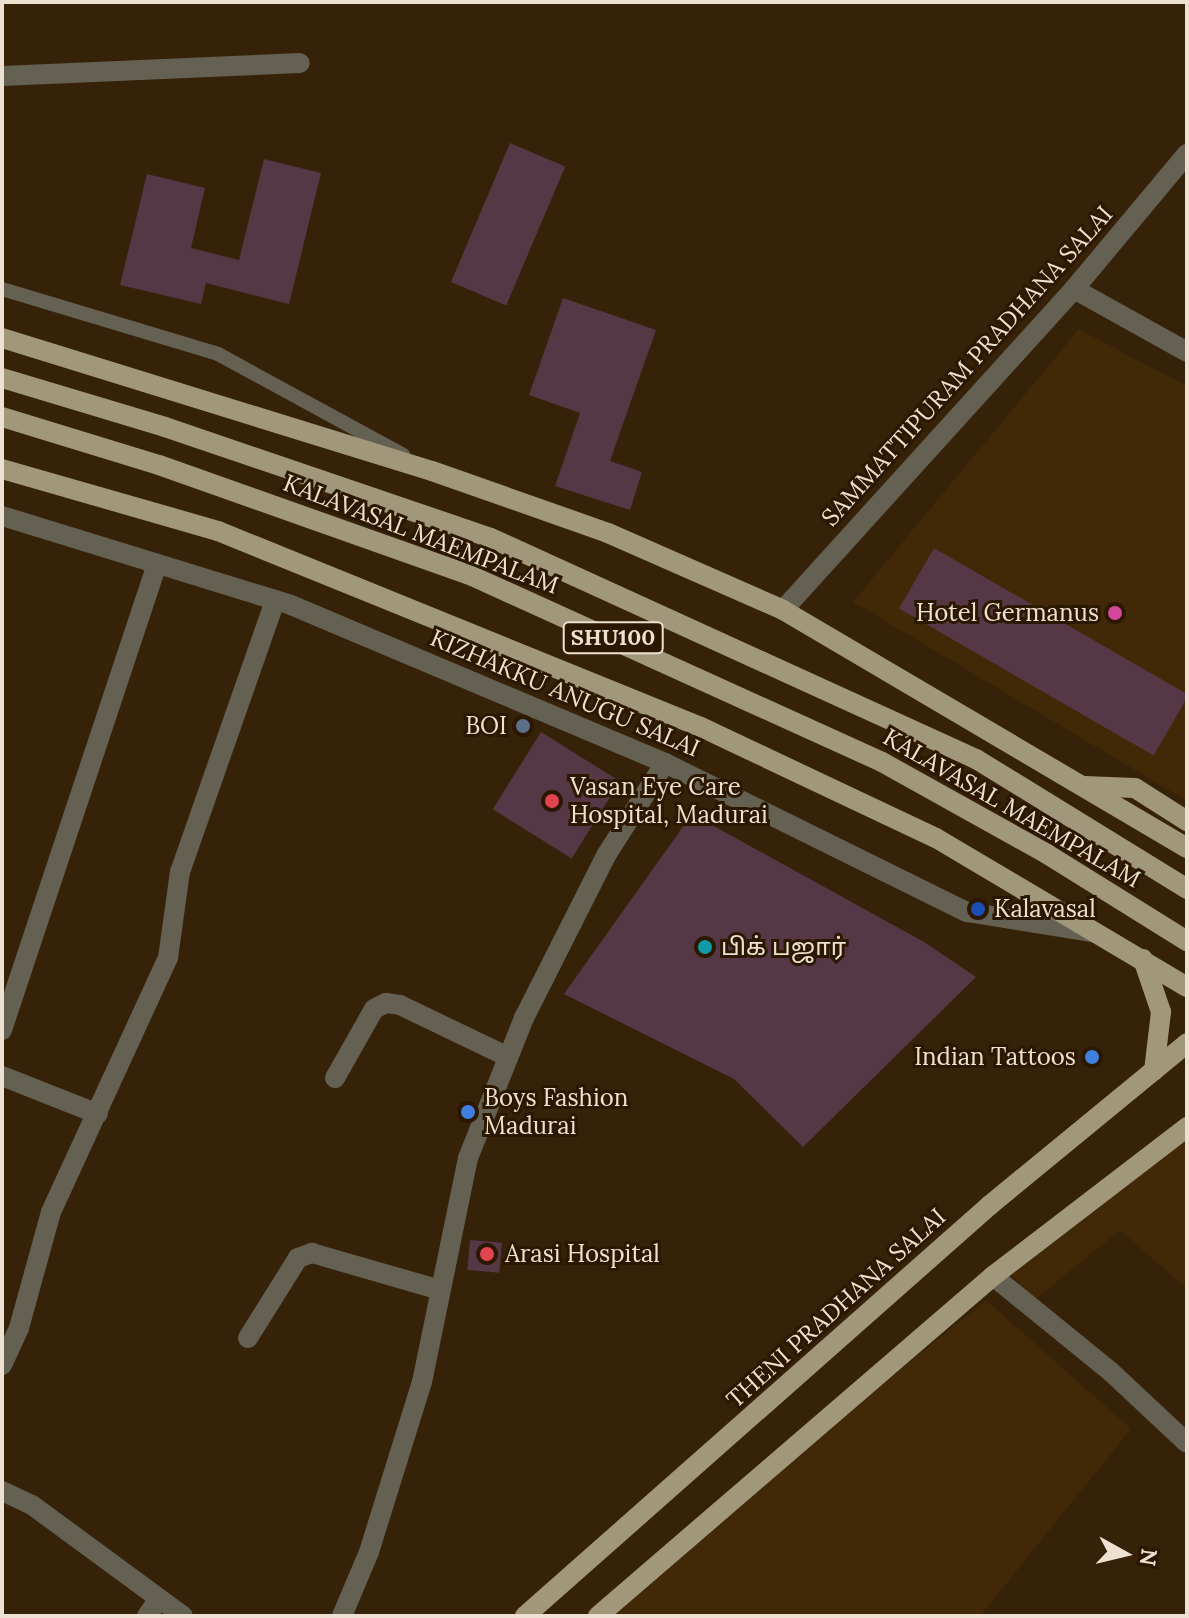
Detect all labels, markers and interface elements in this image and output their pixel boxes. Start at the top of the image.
street label: SAMMATTIPURAM PRADHANA SALAI [816,200,1118,532]
street label: KALAVASAL MAEMPALAM [279,468,563,600]
place label: Hotel Germanus [916,599,1099,627]
marker: Hotel Germanus [1106,604,1124,622]
road number: SHU100 [561,620,665,656]
street label: KIZHAKKU ANUGU SALAI [426,623,704,763]
place label: BOI [465,712,507,740]
marker: BOI [514,717,532,735]
street label: KALAVASAL MAEMPALAM [878,722,1146,894]
place label: Vasan Eye Care Hospital, Madurai [570,773,768,829]
marker: Vasan Eye Care Hospital, Madurai [541,790,563,812]
place label: Kalavasal [994,895,1096,923]
marker: Kalavasal [969,900,987,918]
place label: பிக் பஜார் [721,933,846,961]
marker: பிக் பஜார் [696,938,714,956]
place label: Indian Tattoos [914,1043,1076,1071]
marker: Indian Tattoos [1083,1048,1101,1066]
place label: Boys Fashion Madurai [484,1084,628,1140]
marker: Boys Fashion Madurai [459,1103,477,1121]
street label: THENI PRADHANA SALAI [721,1202,951,1414]
place label: Arasi Hospital [505,1240,660,1268]
marker: Arasi Hospital [476,1243,498,1265]
north arrow [1085,1514,1165,1594]
text: N [1134,1547,1164,1568]

